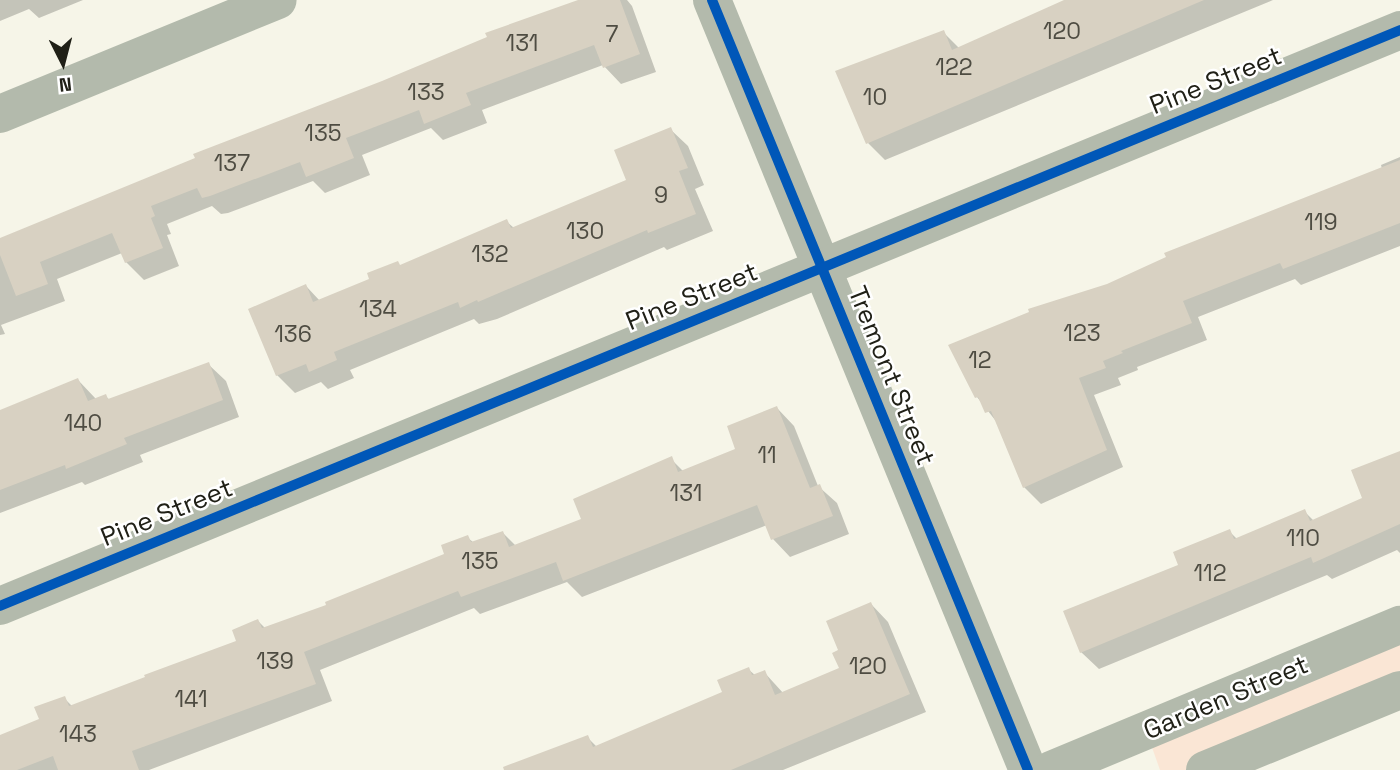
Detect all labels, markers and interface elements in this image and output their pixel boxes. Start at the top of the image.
house number: 120 [1043,17,1081,45]
house number: 7 [606,20,618,48]
north arrow [28,28,98,98]
house number: 131 [506,29,538,57]
street label: Pine Street [1145,40,1287,122]
house number: 122 [935,53,973,81]
text: N [58,71,73,97]
house number: 133 [407,78,445,106]
house number: 10 [863,83,887,111]
house number: 135 [304,119,342,147]
house number: 137 [214,149,250,177]
house number: 9 [654,181,668,209]
house number: 119 [1304,208,1338,236]
house number: 130 [566,217,604,245]
house number: 132 [471,240,509,268]
street label: Pine Street [621,256,763,338]
street label: Tremont Street [841,282,941,470]
house number: 134 [359,295,397,323]
house number: 123 [1063,319,1101,347]
house number: 136 [274,320,312,348]
house number: 12 [968,346,992,374]
house number: 140 [64,409,102,437]
house number: 11 [757,441,777,469]
street label: Pine Street [96,472,238,554]
house number: 131 [670,479,702,507]
house number: 110 [1286,524,1320,552]
house number: 135 [461,547,499,575]
house number: 112 [1193,559,1227,587]
house number: 139 [256,647,294,675]
street label: Garden Street [1139,649,1313,747]
house number: 120 [849,652,887,680]
house number: 141 [174,685,208,713]
house number: 143 [59,720,97,748]

